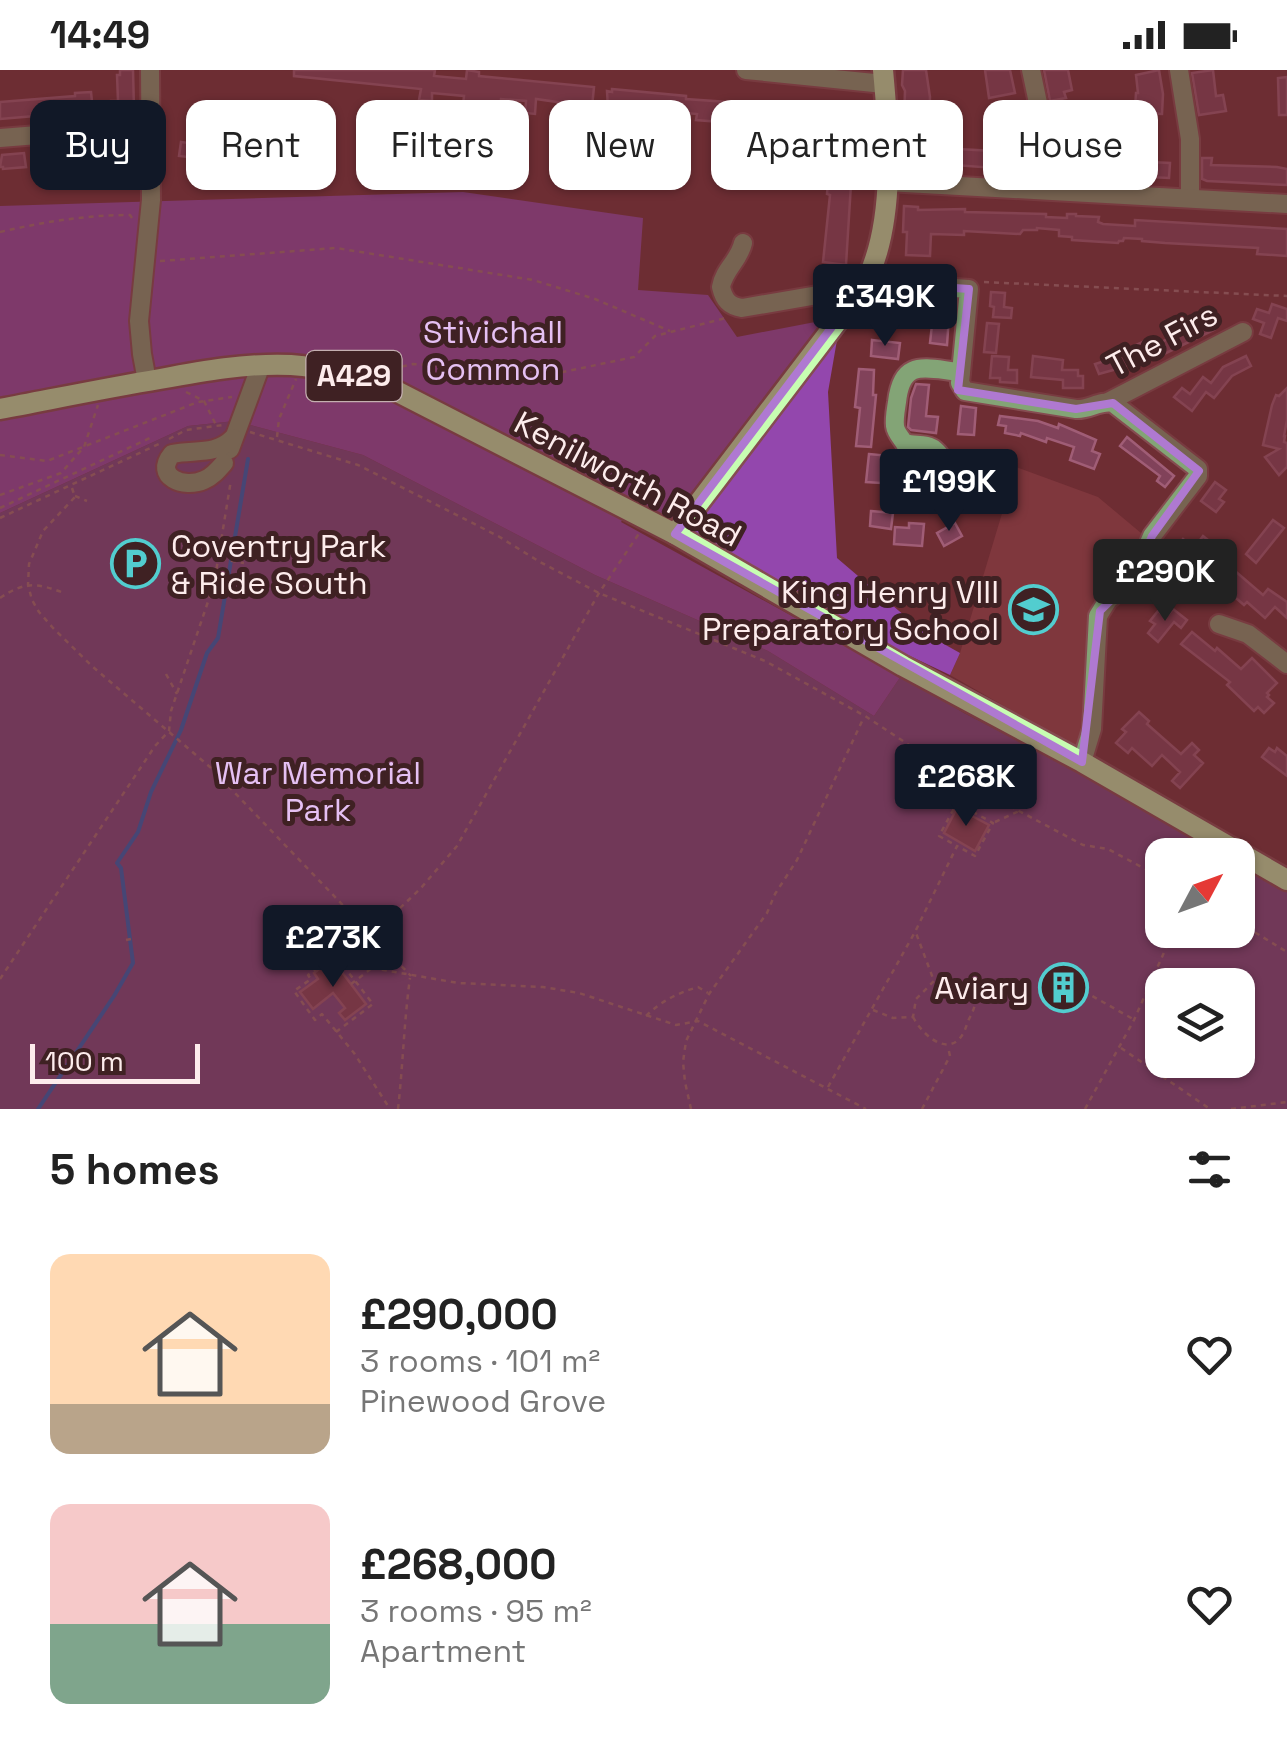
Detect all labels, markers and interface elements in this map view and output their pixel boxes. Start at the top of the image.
text: 14:49 [50,11,150,59]
chip: Buy [30,100,166,190]
chip: Rent [186,100,336,190]
chip: Filters [356,100,529,190]
chip: New [549,100,691,190]
chip: Apartment [711,100,963,190]
chip: House [983,100,1158,190]
pin: £349K [815,264,955,349]
text: £349K [835,276,935,316]
street label: The Firs [1100,294,1224,386]
park label: Stivichall Common [423,312,563,389]
road number: A429 [306,351,402,401]
street label: Kenilworth Road [508,402,748,556]
pin: £199K [879,449,1019,534]
text: £199K [902,461,996,501]
place label: Coventry Park & Ride South [171,526,387,603]
parking icon: Coventry Park & Ride South [110,538,162,590]
pin: £290K [1095,539,1235,624]
text: £290K [1115,551,1215,591]
place label: King Henry VIII Preparatory School [702,572,999,649]
school or university icon: King Henry VIII Preparatory School [1008,584,1060,636]
pin: £268K [896,744,1036,829]
park label: War Memorial Park [215,753,421,830]
text: £268K [917,756,1015,796]
north arrow [1145,838,1255,948]
map controls [1145,838,1255,1078]
pin: £273K [263,905,403,990]
text: £273K [285,917,381,957]
building icon: Aviary [1038,962,1090,1014]
place label: Aviary [934,968,1029,1008]
button: layers [1145,968,1255,1078]
scale bar [30,1039,200,1084]
text: 100 m [45,1043,124,1079]
icon: filters [1182,1142,1237,1197]
text: 5 homes [50,1143,220,1196]
text: £290,000 [360,1288,558,1341]
icon: home [130,1294,250,1414]
icon: heart [1182,1327,1237,1382]
text: 3 rooms · 101 m² [360,1341,600,1381]
text: Pinewood Grove [360,1381,606,1421]
text: £268,000 [360,1538,556,1591]
icon: home [130,1544,250,1664]
icon: heart [1182,1577,1237,1632]
text: 3 rooms · 95 m² [360,1591,592,1631]
text: Apartment [360,1631,526,1671]

